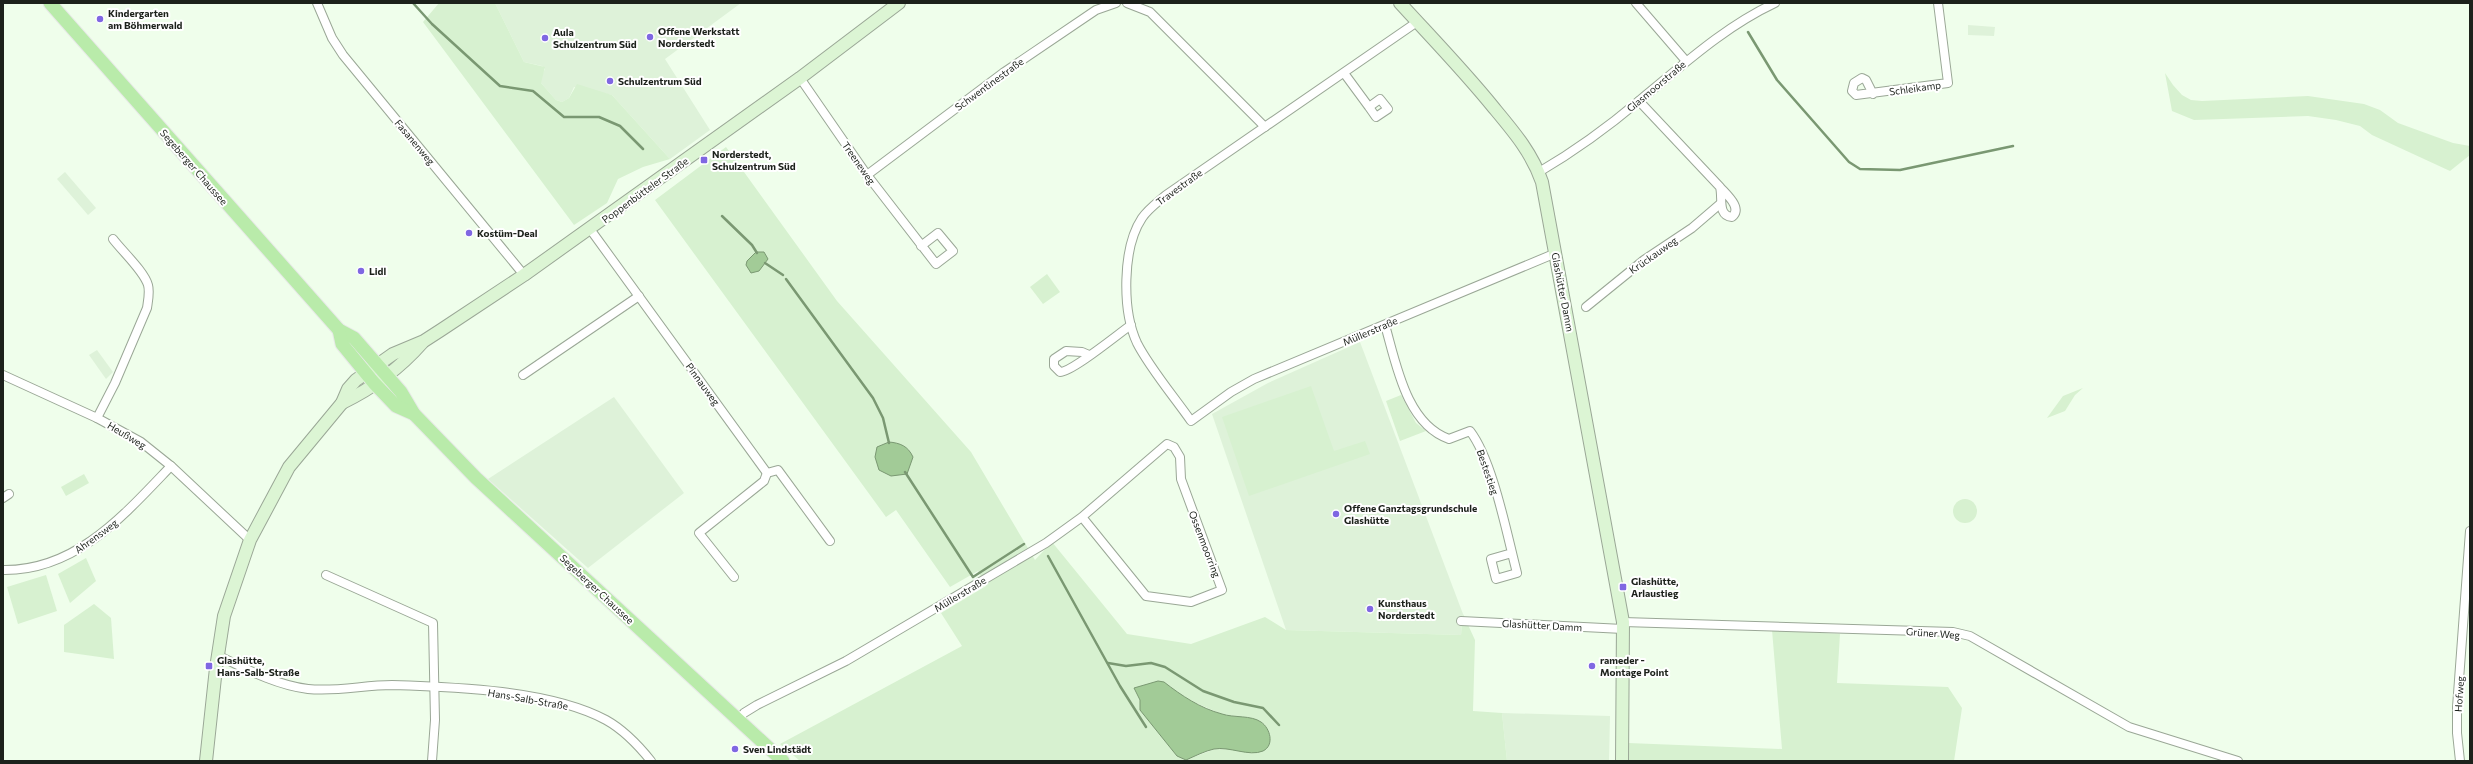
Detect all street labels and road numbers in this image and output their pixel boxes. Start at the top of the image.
street label: Schwentinestraße [952,55,1026,113]
street label: Glasmoorstraße [1624,58,1688,114]
street label: Schleikamp [1888,78,1942,98]
street label: Fasanenweg [393,117,438,168]
street label: Segeberger Chaussee [158,127,230,207]
street label: Treeneweg [840,139,878,187]
street label: Poppenbütteler Straße [599,155,691,225]
street label: Travestraße [1154,166,1204,208]
street label: Krückauweg [1627,234,1680,276]
street label: Glashütter Damm [1549,251,1577,333]
street label: Müllerstraße [1341,314,1399,348]
street label: Pinnauweg [684,360,723,408]
street label: Heußweg [106,419,149,451]
street label: Bestestieg [1475,448,1502,497]
street label: Ossenmoorring [1187,509,1223,580]
street label: Ahrensweg [72,516,120,556]
street label: Segeberger Chaussee [558,552,636,626]
street label: Müllerstraße [932,574,988,614]
street label: Glashütter Damm [1502,617,1582,633]
street label: Grüner Weg [1906,625,1961,641]
street label: Hofweg [2452,675,2466,712]
street label: Hans-Salb-Straße [487,686,569,712]

